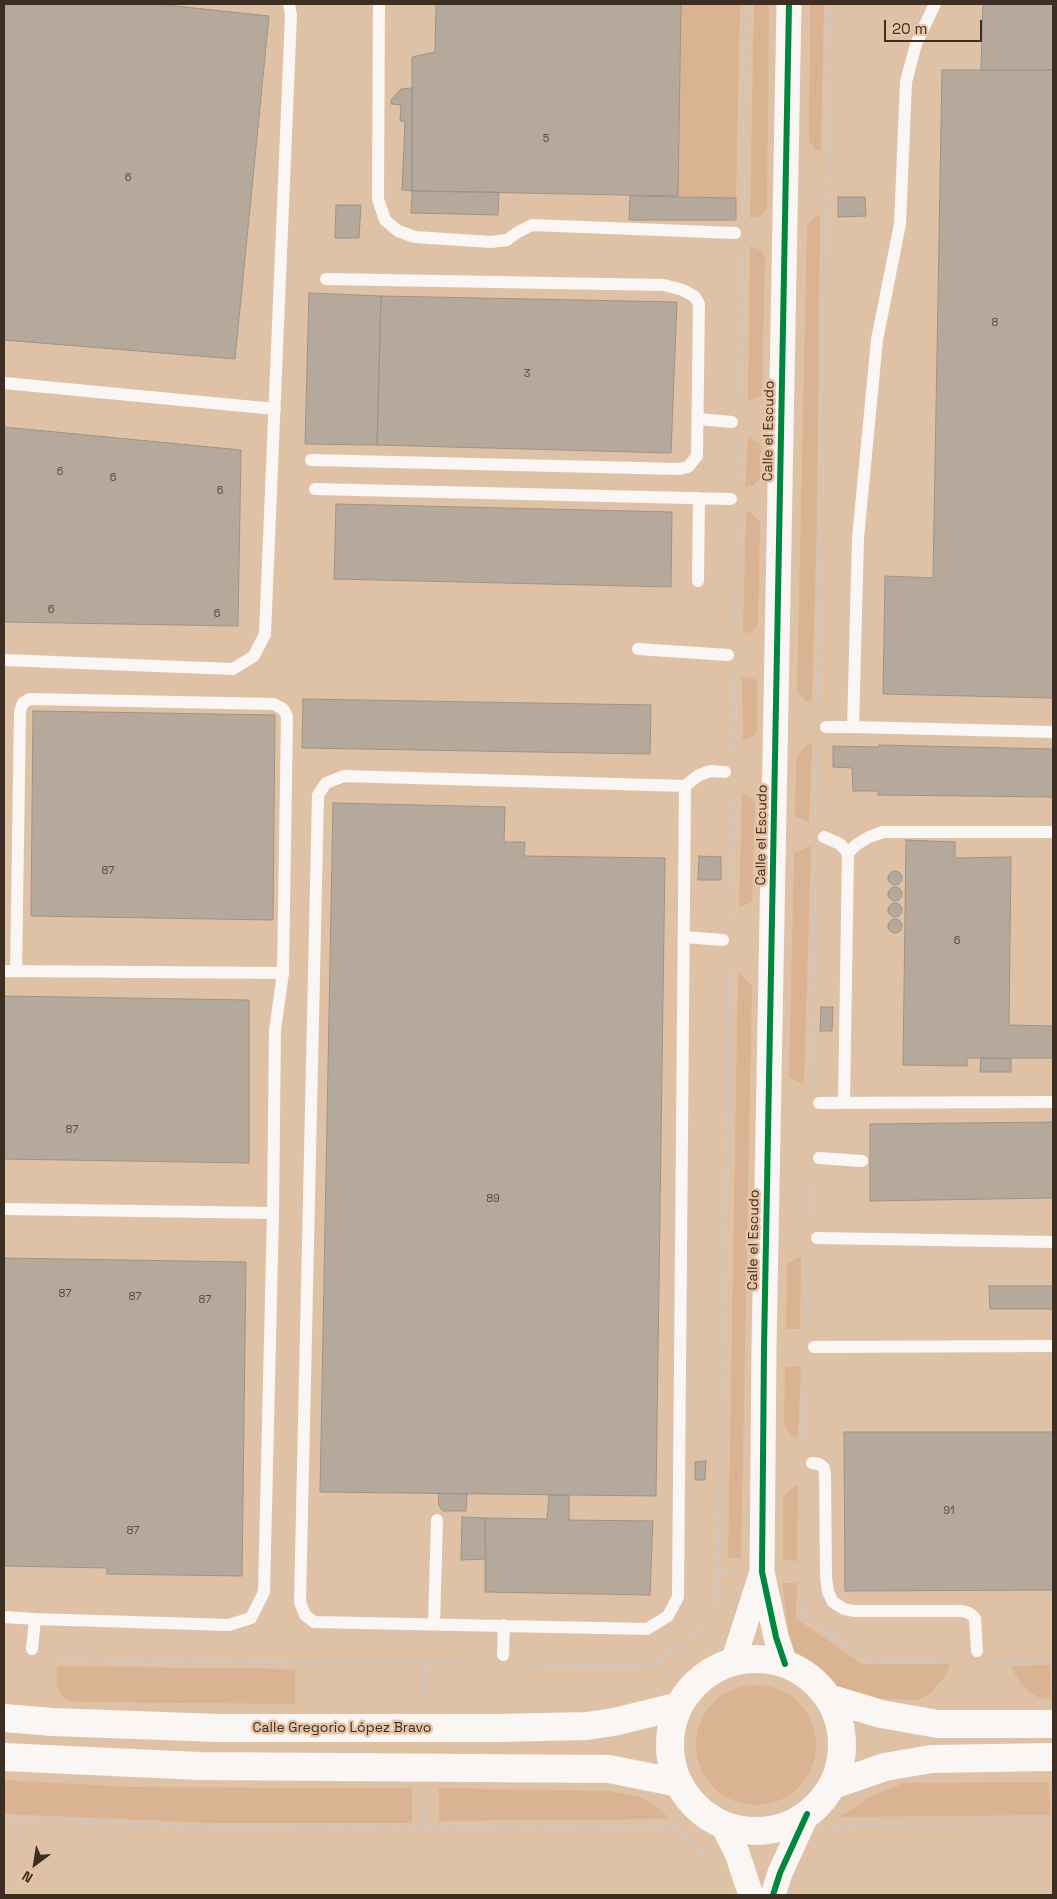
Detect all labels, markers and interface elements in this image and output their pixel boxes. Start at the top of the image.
scale bar [887,10,984,42]
text: 20 m [892,19,927,38]
house number: 5 [543,132,549,146]
house number: 6 [125,171,131,185]
house number: 8 [992,316,998,330]
house number: 3 [524,367,530,381]
street label: Calle el Escudo [760,380,778,482]
house number: 6 [57,465,63,479]
house number: 6 [110,471,116,485]
house number: 6 [217,484,223,498]
house number: 6 [48,603,54,617]
house number: 6 [214,607,220,621]
street label: Calle el Escudo [753,784,771,886]
house number: 87 [102,864,114,878]
house number: 6 [954,934,960,948]
house number: 87 [66,1123,78,1137]
street label: Calle el Escudo [745,1189,763,1291]
house number: 89 [486,1192,500,1206]
house number: 87 [59,1287,71,1301]
house number: 87 [129,1290,141,1304]
house number: 87 [199,1293,211,1307]
house number: 91 [943,1504,955,1518]
house number: 87 [127,1524,139,1538]
street label: Calle Gregorio López Bravo [252,1720,432,1736]
north arrow [10,1839,60,1889]
text: N [19,1867,36,1887]

